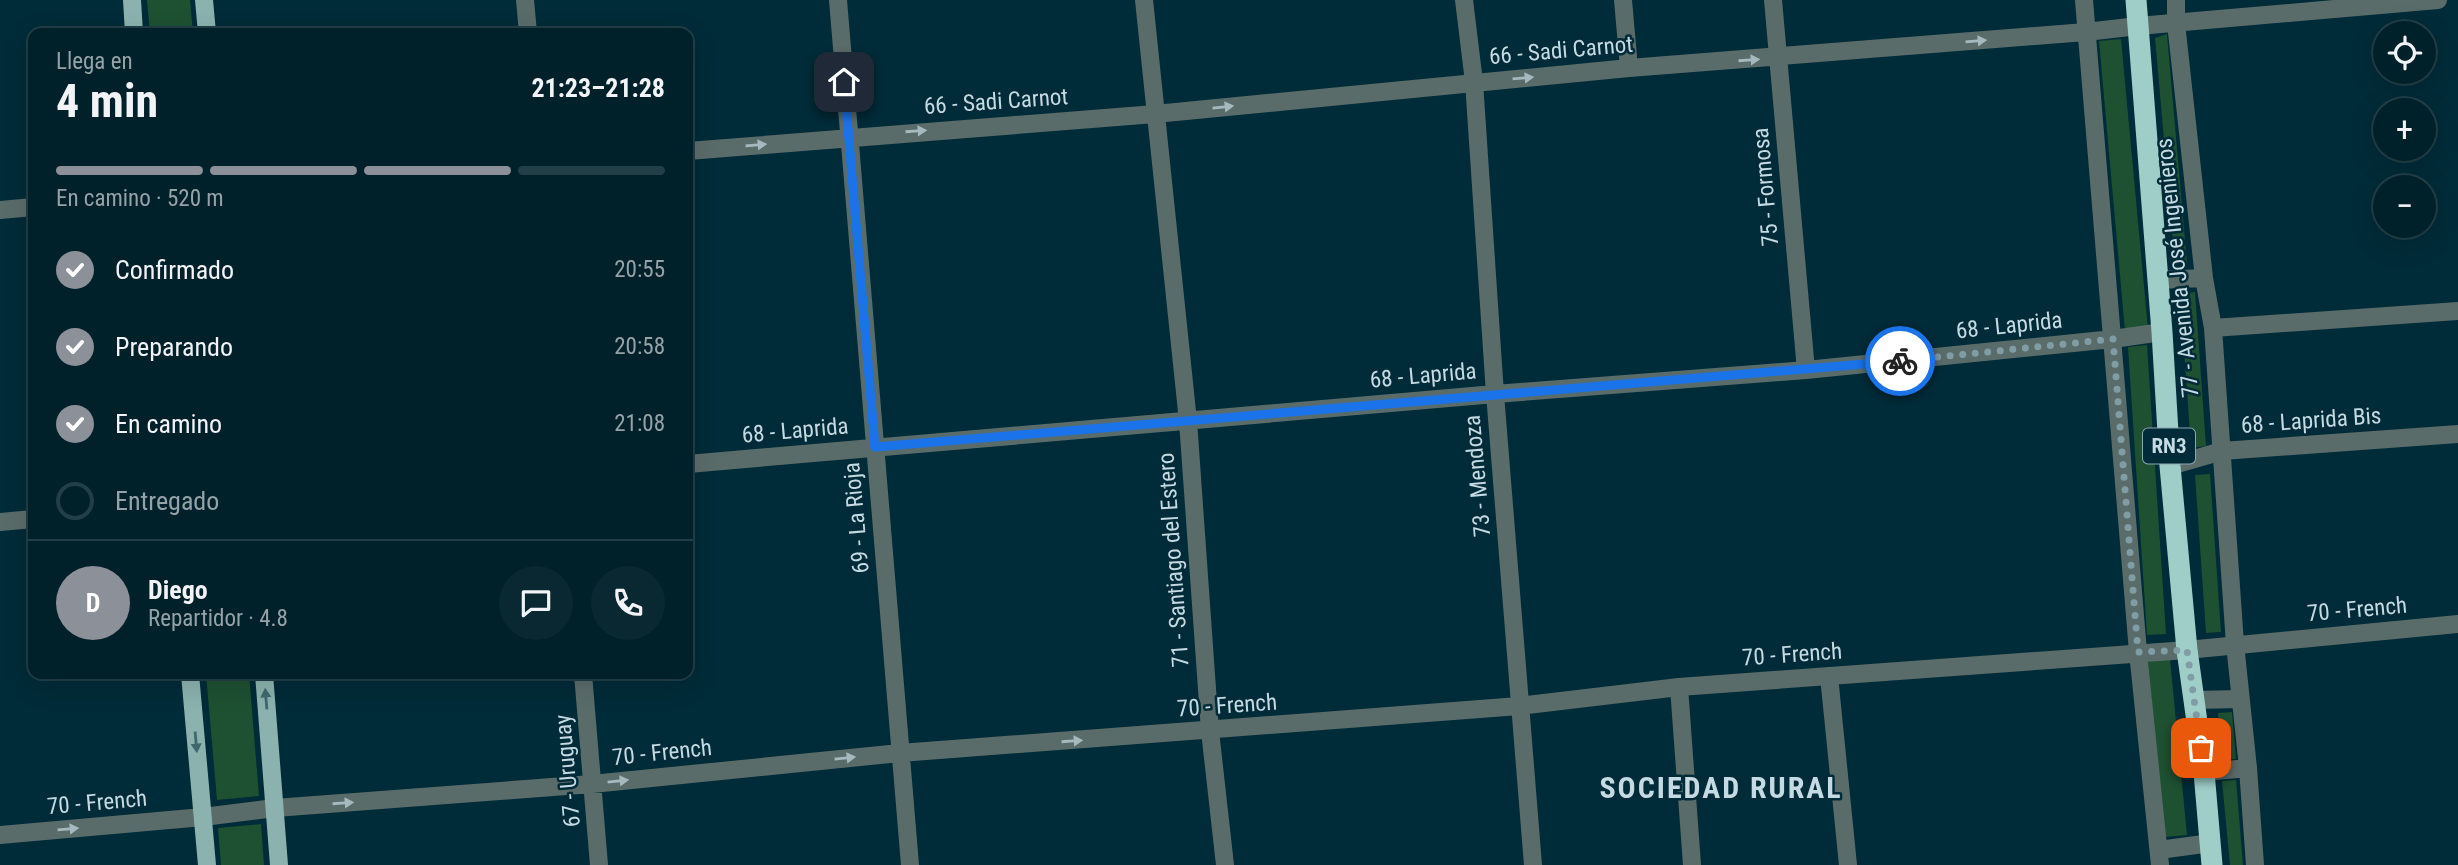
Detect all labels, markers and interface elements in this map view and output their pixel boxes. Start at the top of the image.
map controls [2373,21,2436,238]
button: locate [2373,21,2436,84]
street label: 66 - Sadi Carnot [1488,31,1634,70]
one-way arrow [1965,35,1987,46]
text: Llega en [56,48,133,75]
pin [814,52,874,112]
one-way arrow [1739,54,1761,65]
icon: home [825,63,863,101]
one-way arrow [1512,72,1534,83]
text: 21:23–21:28 [531,73,665,103]
text: 4 min [56,74,158,128]
street label: 66 - Sadi Carnot [923,83,1069,120]
button: + [2373,98,2436,161]
one-way arrow [1212,101,1234,112]
one-way arrow [905,126,927,137]
street label: 75 - Formosa [1747,127,1784,247]
street label: 77 - Avenida José Ingenieros [2150,137,2205,399]
one-way arrow [745,139,767,150]
button: − [2373,175,2436,238]
text: En camino · 520 m [56,185,224,212]
icon: check [56,251,94,289]
text: Confirmado [115,255,234,285]
text: 20:55 [614,256,665,283]
street label: 68 - Laprida [1954,306,2064,345]
courier [1865,326,1935,396]
icon: check [56,328,94,366]
text: Preparando [115,332,233,362]
text: 20:58 [614,333,665,360]
icon: bike [1881,342,1919,380]
street label: 68 - Laprida [1369,357,1478,394]
street label: 68 - Laprida Bis [2240,402,2382,439]
icon: check [56,405,94,443]
text: En camino [115,409,222,439]
text: 21:08 [614,410,665,437]
street label: 68 - Laprida [741,412,850,449]
street label: 73 - Mendoza [1459,414,1496,538]
road number: RN3 [2143,428,2195,464]
street label: 71 - Santiago del Estero [1153,452,1194,668]
street label: 69 - La Rioja [838,461,875,575]
text: Entregado [115,486,219,516]
button: chat [499,566,573,640]
button: phone [591,566,665,640]
text: Diego [148,575,208,605]
text: D [86,588,100,618]
street label: 70 - French [2306,592,2408,627]
text: Repartidor · 4.8 [148,605,288,632]
street label: 70 - French [1741,638,1843,671]
one-way arrow [260,688,271,710]
street label: 70 - French [1176,689,1278,722]
street label: 67 - Uruguay [549,713,586,828]
pin [2171,718,2231,778]
icon: bag [2182,729,2220,767]
one-way arrow [191,731,202,753]
street label: 70 - French [611,734,713,771]
one-way arrow [1061,735,1083,746]
one-way arrow [834,752,856,763]
district label: SOCIEDAD RURAL [1599,770,1843,805]
one-way arrow [608,775,630,786]
street label: 70 - French [46,785,148,820]
one-way arrow [332,797,354,808]
one-way arrow [57,823,79,834]

